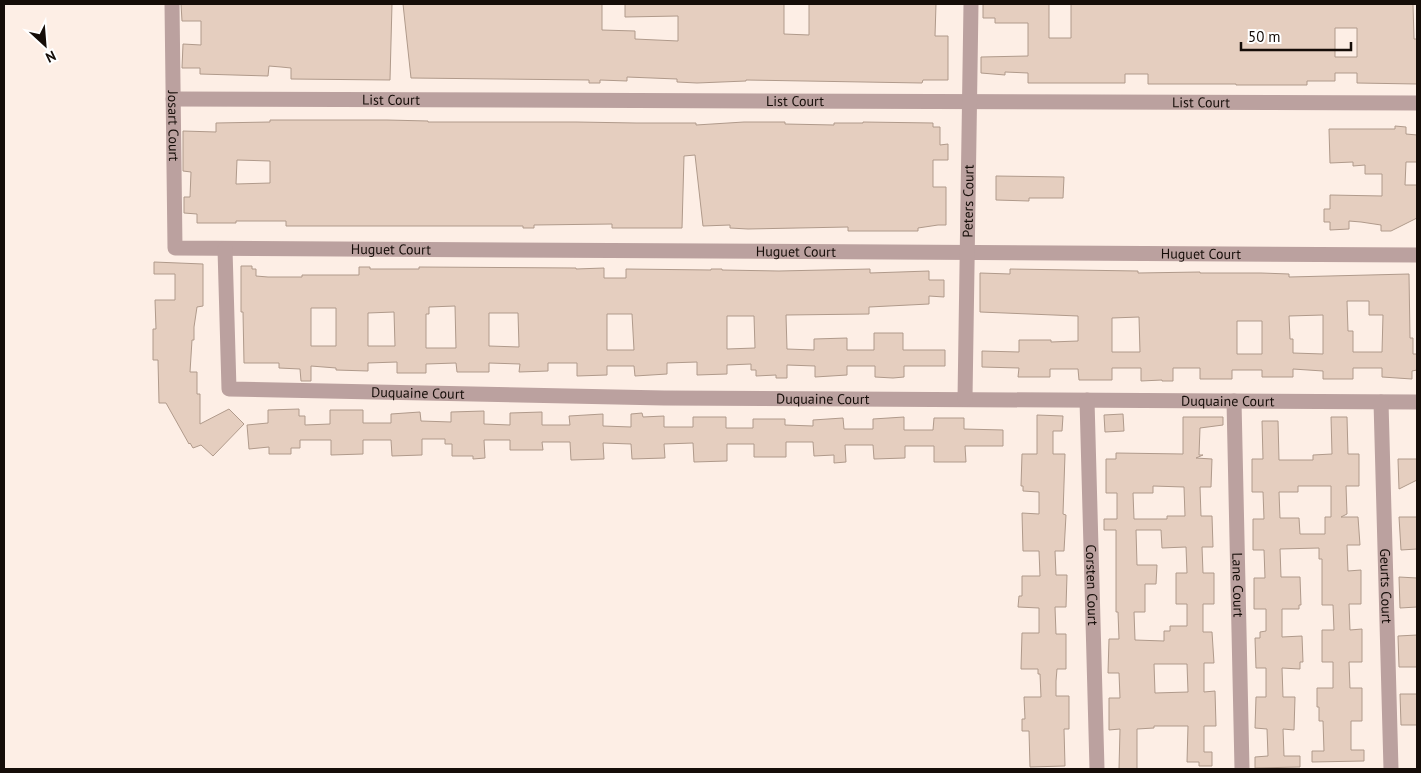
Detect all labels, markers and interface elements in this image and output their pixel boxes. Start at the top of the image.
north arrow [20,20,70,70]
scale bar [1241,20,1351,52]
text: 50 m [1248,27,1281,46]
text: N [43,47,59,67]
street label: Josart Court [164,90,183,162]
street label: List Court [362,91,420,109]
street label: List Court [766,92,824,110]
street label: List Court [1172,93,1230,111]
street label: Peters Court [958,164,978,238]
street label: Huguet Court [351,240,431,258]
street label: Huguet Court [756,242,836,261]
street label: Huguet Court [1161,245,1241,263]
street label: Duquaine Court [371,383,465,403]
street label: Duquaine Court [776,390,870,408]
street label: Duquaine Court [1181,392,1275,410]
street label: Corsten Court [1082,544,1102,626]
street label: Geurts Court [1376,548,1396,624]
street label: Lane Court [1228,552,1248,618]

